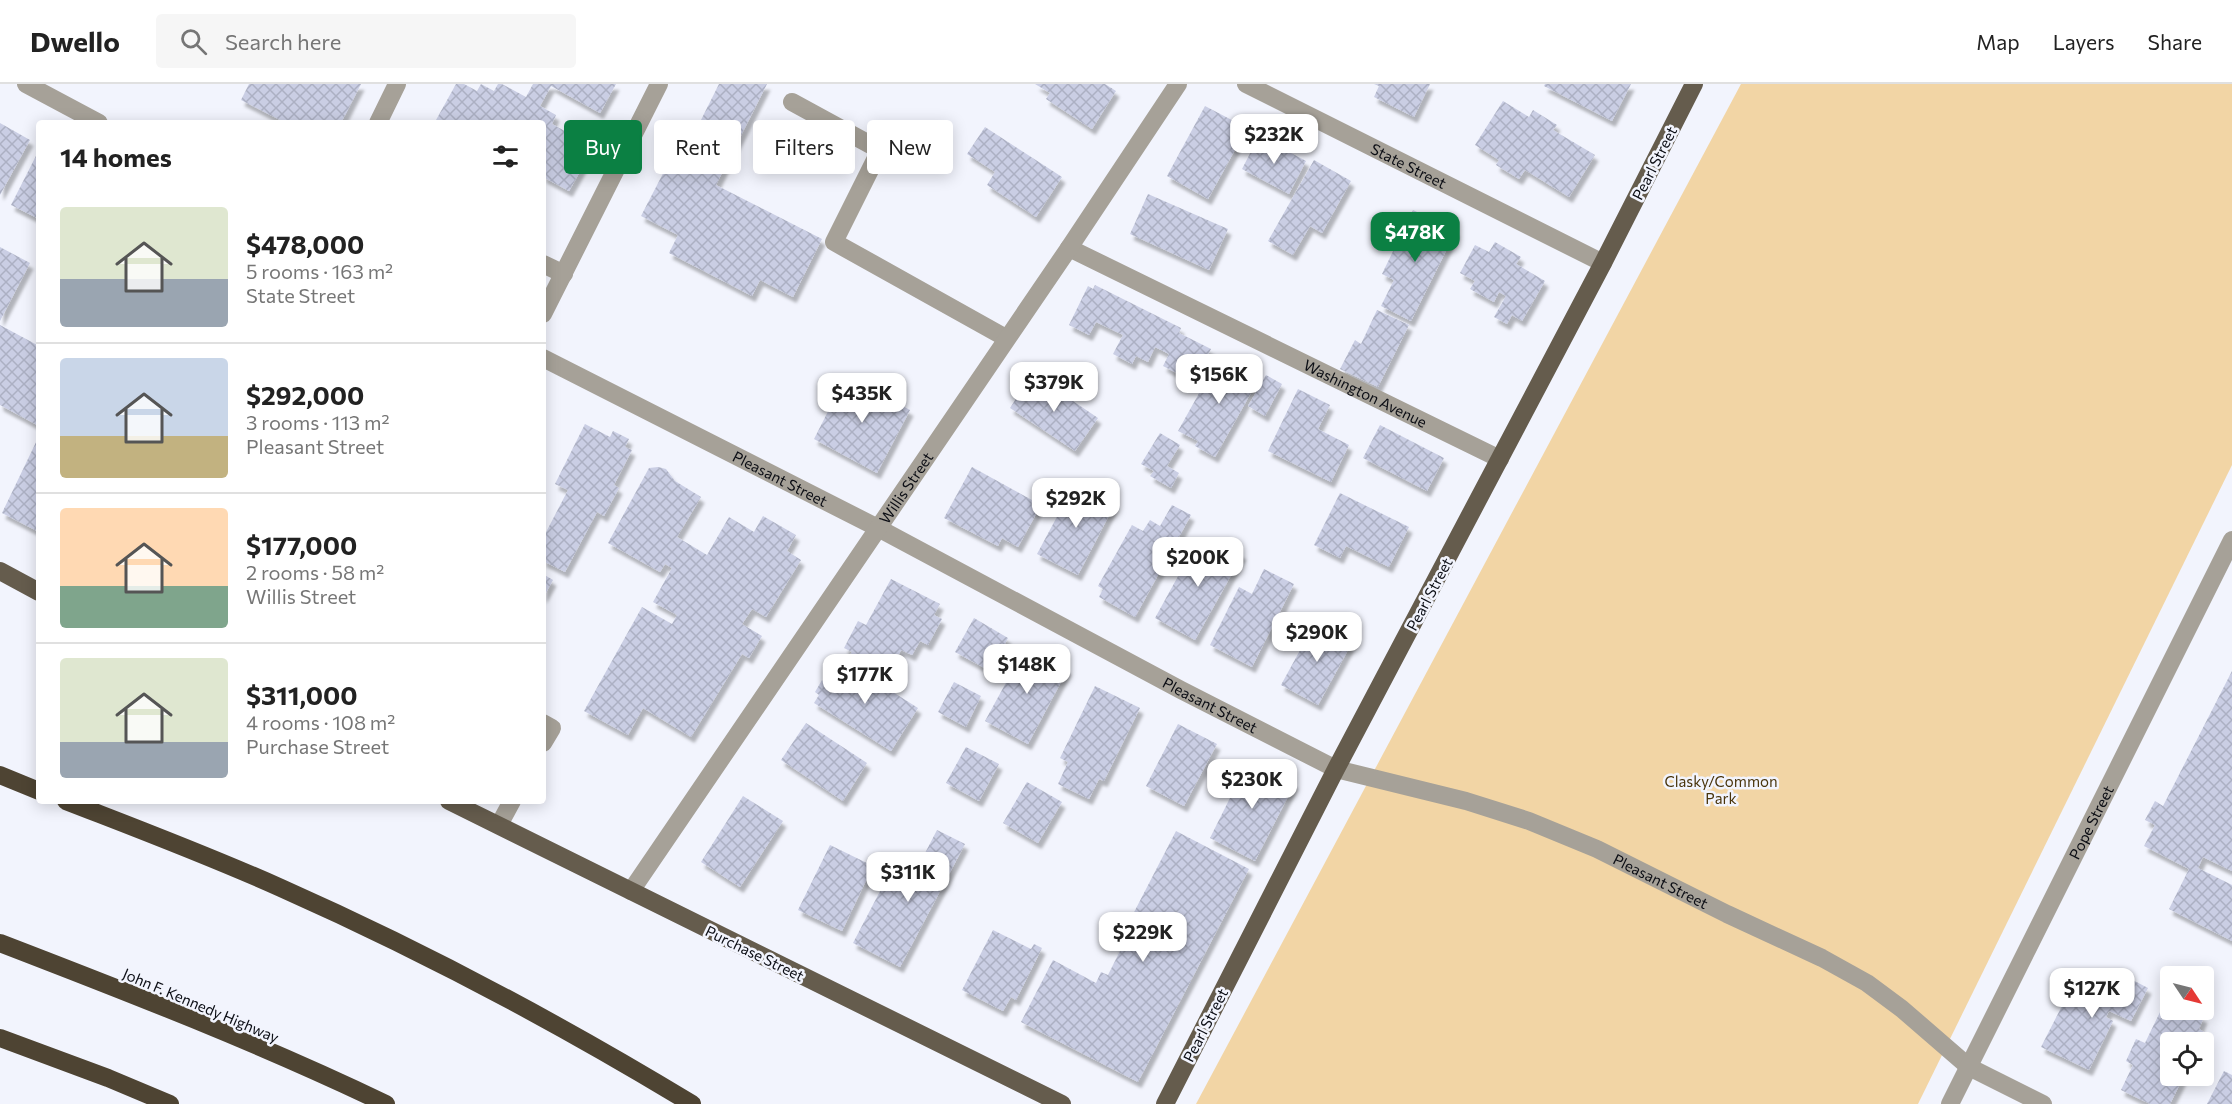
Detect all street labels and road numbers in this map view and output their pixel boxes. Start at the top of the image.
street label: Pearl Street [1628,123,1680,203]
street label: State Street [1368,139,1449,192]
street label: Washington Avenue [1301,355,1430,431]
street label: Pleasant Street [730,447,831,510]
street label: Willis Street [875,448,936,527]
street label: Pearl Street [1402,554,1456,634]
street label: Pleasant Street [1160,673,1260,736]
street label: Pope Street [2065,782,2117,862]
street label: Pleasant Street [1610,850,1711,912]
street label: Purchase Street [703,921,807,985]
street label: John F. Kennedy Highway [120,964,282,1046]
street label: Pearl Street [1179,985,1231,1065]

